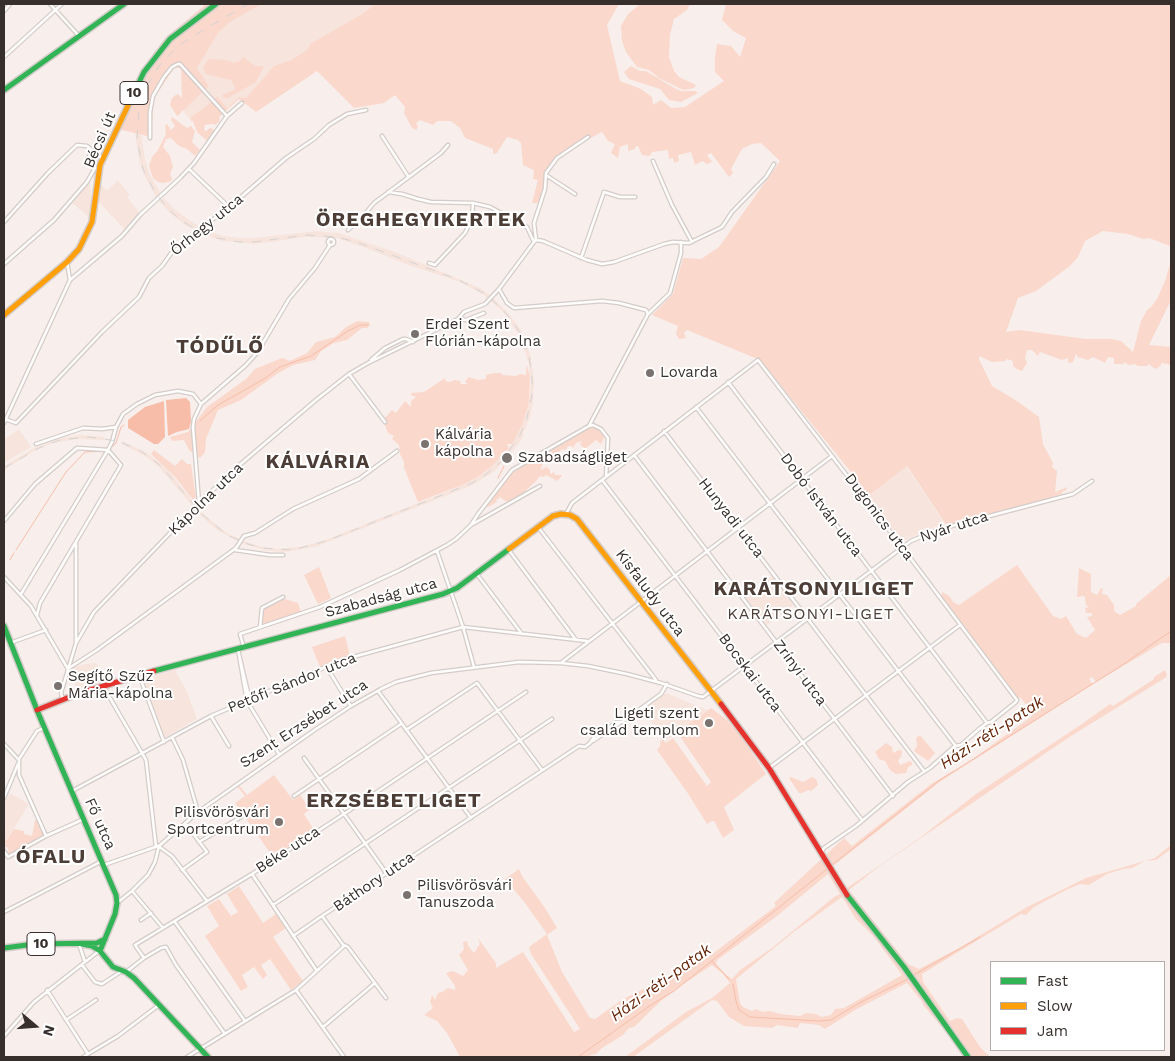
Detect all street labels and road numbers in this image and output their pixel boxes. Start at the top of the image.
road number: 10 [120,82,148,105]
street label: Bécsi út [80,109,120,171]
street label: Őrhegy utca [167,190,247,260]
street label: Dobó István utca [776,450,866,560]
street label: Kápolna utca [165,459,247,539]
street label: Dugonics utca [840,470,918,564]
street label: Hunyadi utca [694,475,768,561]
street label: Nyár utca [918,508,990,546]
street label: Kisfaludy utca [611,546,689,640]
street label: Szabadság utca [323,574,439,622]
street label: Bocskai utca [715,630,785,716]
street label: Zrínyi utca [769,637,831,709]
street label: Petőfi Sándor utca [225,649,359,717]
street label: Szent Erzsébet utca [237,676,371,772]
street label: Fő utca [81,795,119,853]
street label: Béke utca [253,823,323,877]
street label: Báthory utca [330,848,418,916]
road number: 10 [27,932,55,956]

